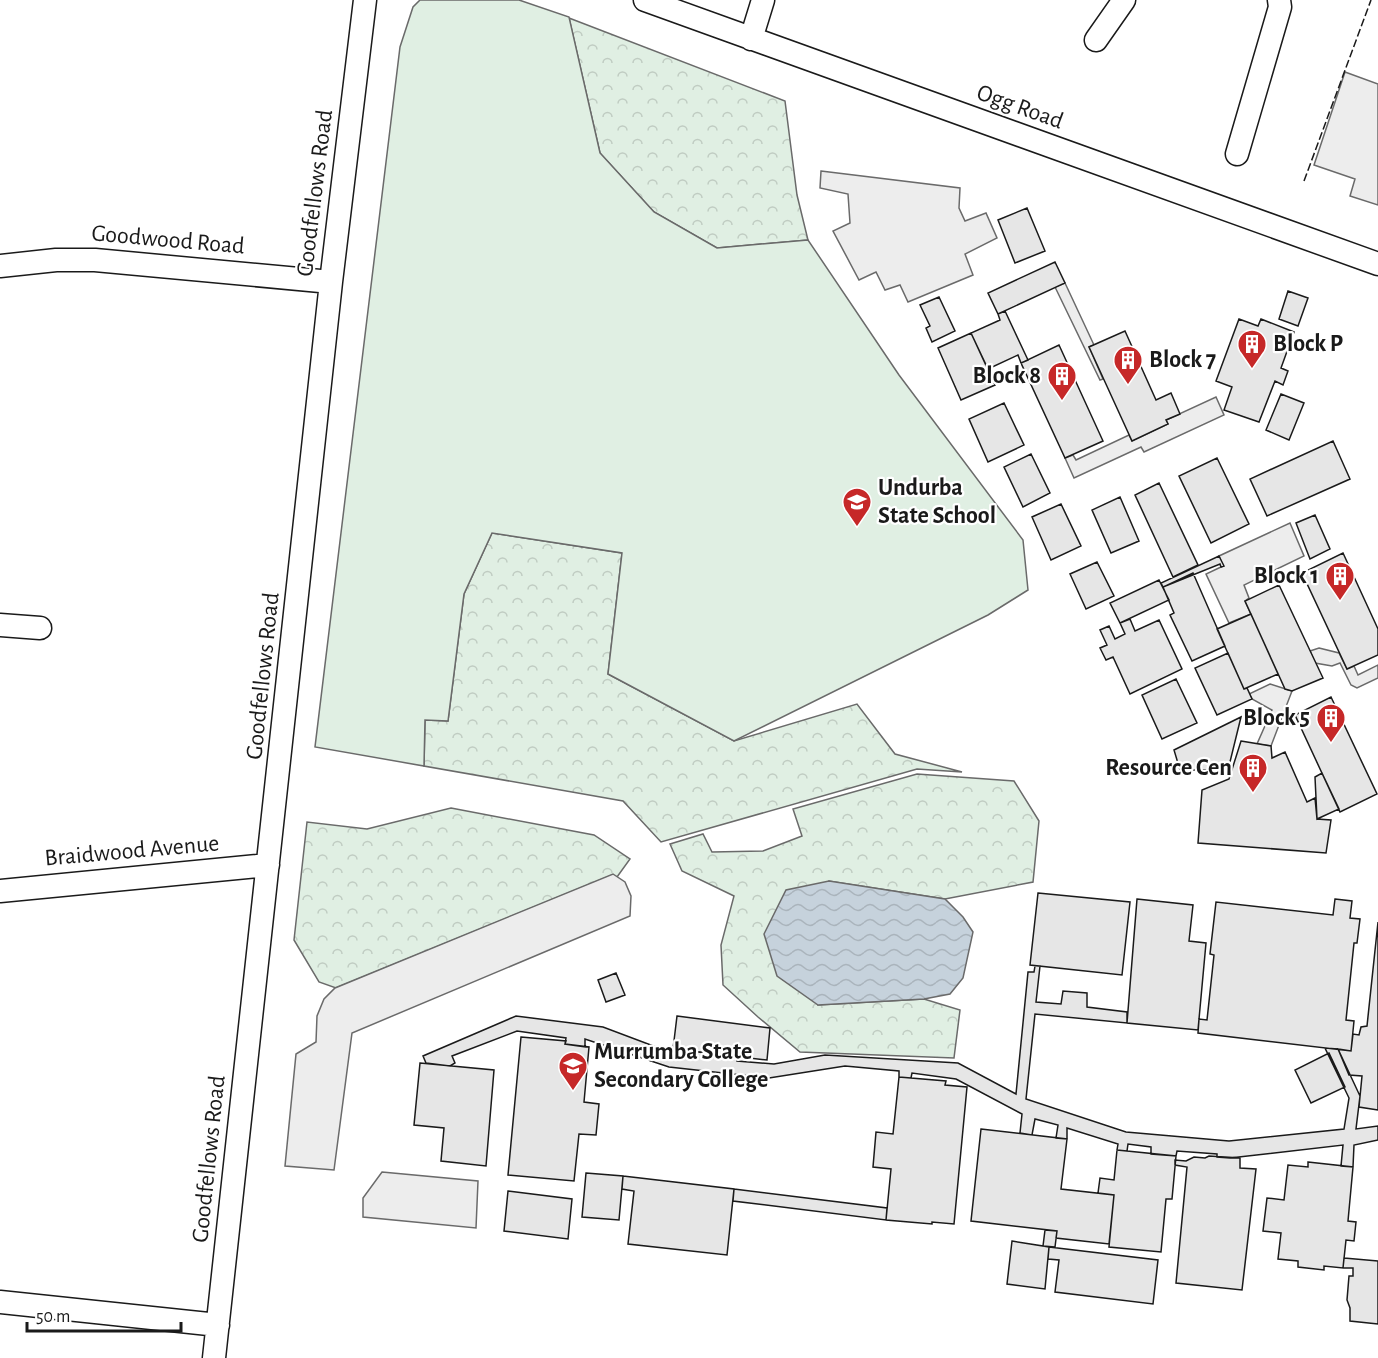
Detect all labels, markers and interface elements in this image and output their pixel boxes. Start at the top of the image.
street label: Ogg Road [973,80,1067,134]
street label: Goodfellows Road [293,108,337,278]
street label: Goodwood Road [91,221,245,259]
building icon: Block P [1236,328,1268,370]
place label: Block P [1273,332,1343,356]
building icon: Block 7 [1112,344,1144,386]
place label: Block 7 [1149,348,1216,372]
building icon: Block 8 [1046,360,1078,402]
place label: Block 8 [972,364,1041,388]
place label: Undurba State School [878,476,996,528]
school or university icon: Undurba State School [841,486,873,528]
building icon: Block 1 [1324,560,1356,602]
place label: Block 1 [1254,564,1319,588]
street label: Goodfellows Road [242,591,284,761]
building icon: Block 5 [1315,702,1347,744]
place label: Block 5 [1243,706,1310,730]
building icon: Resource Cen [1237,752,1269,794]
place label: Resource Cen [1105,756,1232,780]
street label: Braidwood Avenue [44,831,220,871]
place label: Murrumba State Secondary College [594,1040,768,1092]
school or university icon: Murrumba State Secondary College [557,1050,589,1092]
street label: Goodfellows Road [188,1074,230,1244]
scale bar [27,1295,182,1333]
text: 50 m [36,1308,70,1326]

